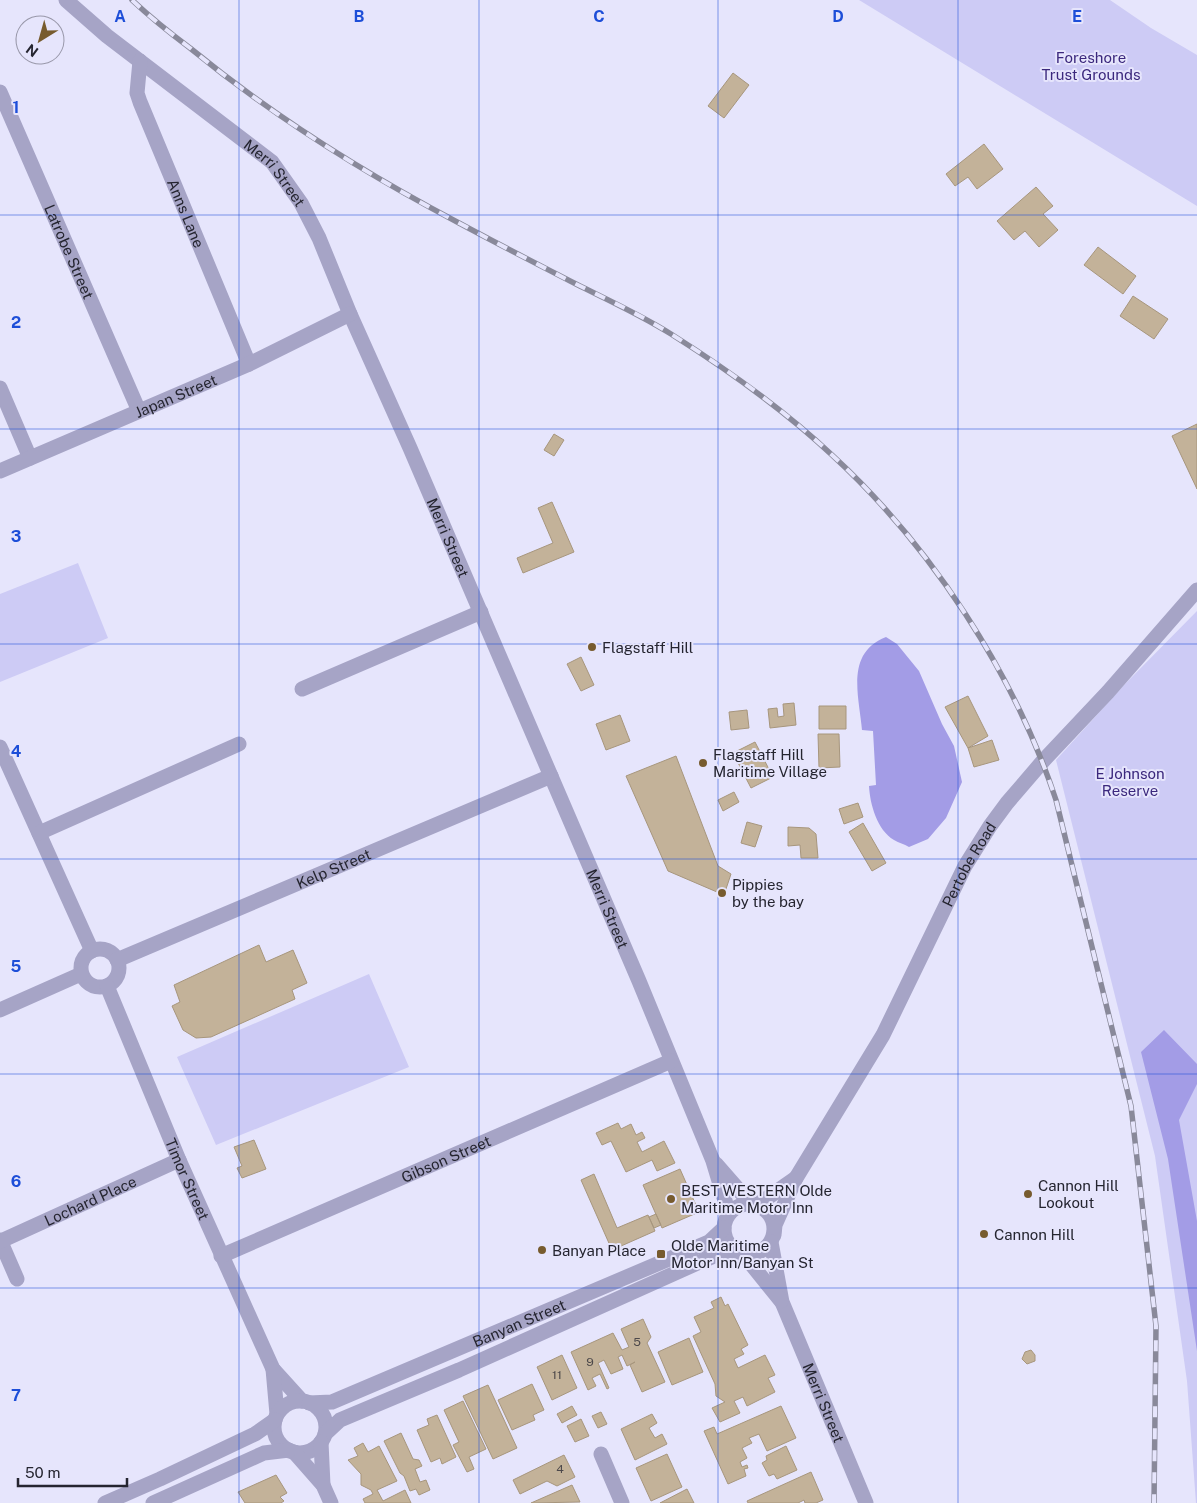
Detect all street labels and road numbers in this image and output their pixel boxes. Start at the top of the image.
street label: Merri Street [241,136,309,210]
street label: Anns Lane [164,176,208,250]
street label: Latrobe Street [41,202,98,302]
street label: Japan Street [132,370,219,421]
street label: Merri Street [424,495,473,580]
street label: Pertobe Road [938,819,999,909]
street label: Kelp Street [294,845,373,892]
street label: Merri Street [583,866,632,951]
street label: Gibson Street [398,1132,493,1185]
street label: Timor Street [162,1135,213,1222]
street label: Lochard Place [42,1172,139,1229]
street label: Banyan Street [470,1295,568,1350]
street label: Merri Street [800,1360,848,1445]

